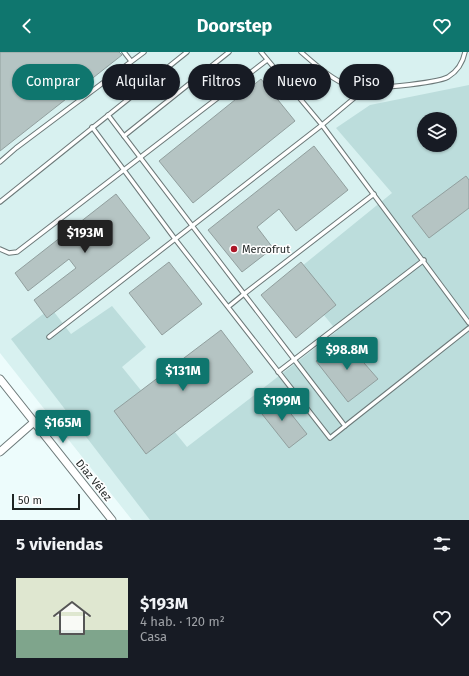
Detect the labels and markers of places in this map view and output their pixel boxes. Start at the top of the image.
pin: $193M [57,220,113,254]
place label: Mercofrut [242,243,290,256]
marker: Mercofrut [229,244,239,254]
pin: $98.8M [314,337,380,371]
pin: $131M [155,358,211,392]
pin: $199M [254,388,310,422]
pin: $165M [35,410,91,444]

